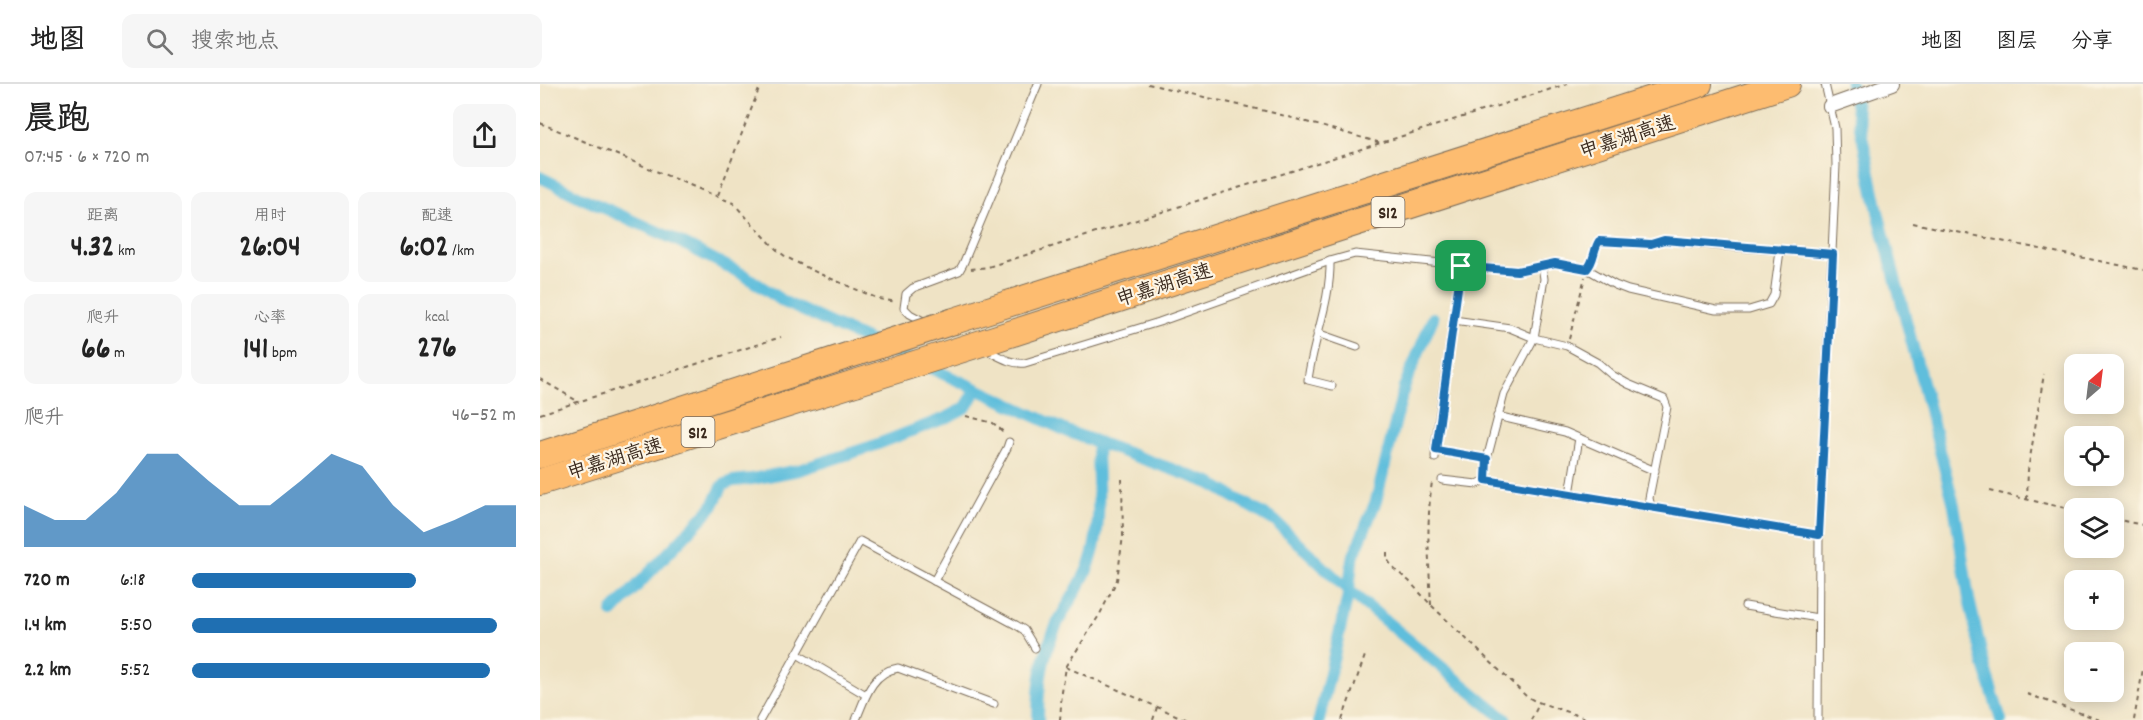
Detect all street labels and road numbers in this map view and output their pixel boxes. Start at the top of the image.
street label: 申嘉湖高速 [1576,110,1680,168]
road number: S12 [1372,197,1404,227]
street label: 申嘉湖高速 [1113,258,1217,316]
road number: S12 [682,417,714,447]
street label: 申嘉湖高速 [564,433,668,489]

